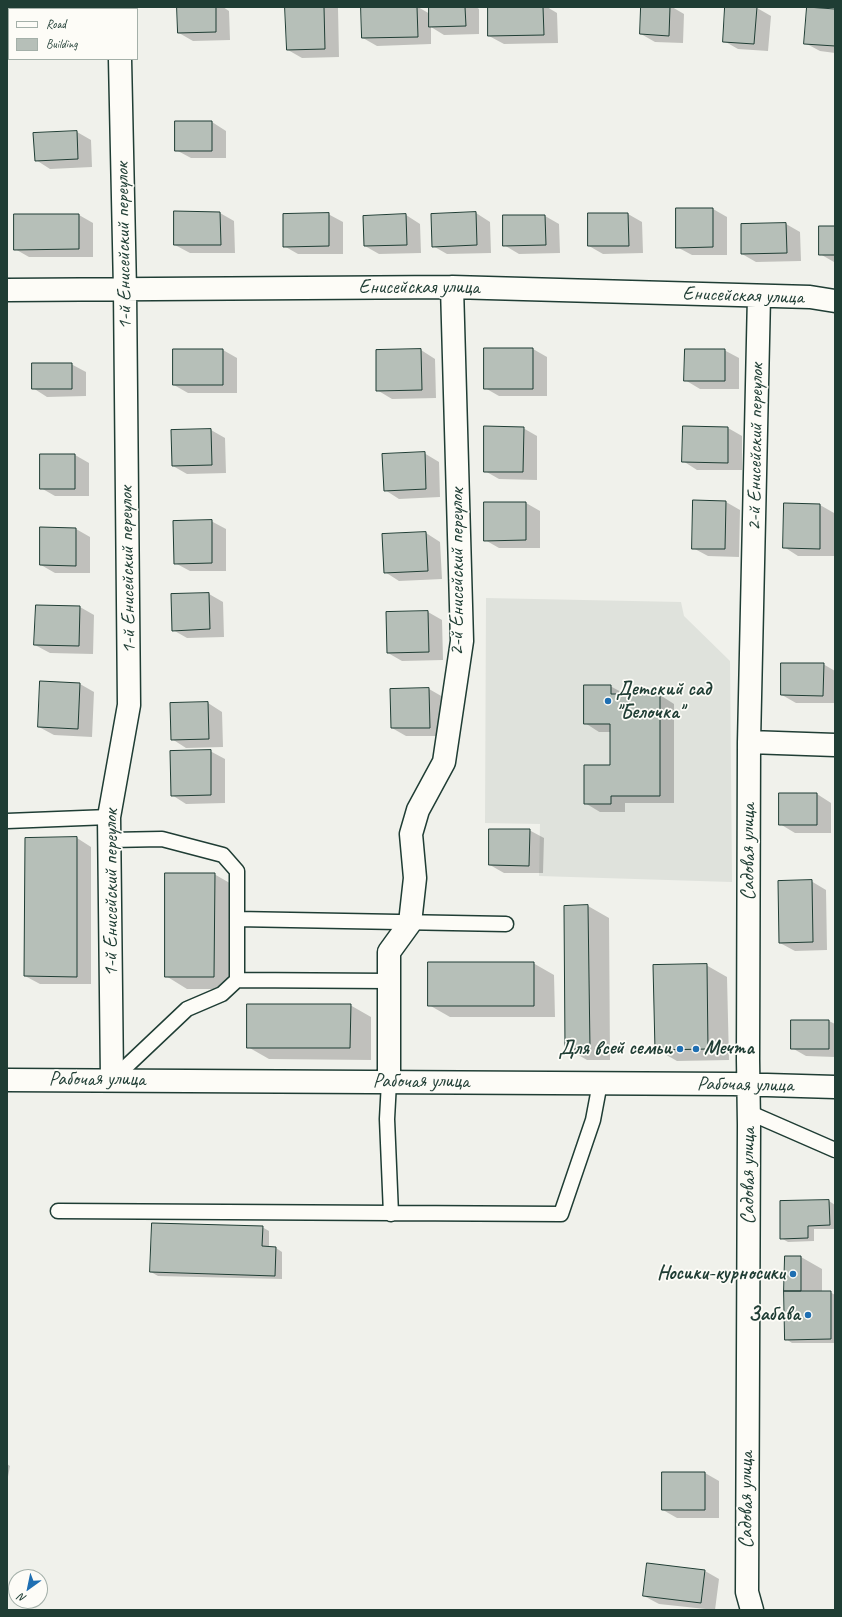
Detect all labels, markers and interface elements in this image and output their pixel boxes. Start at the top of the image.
legend [8,8,138,60]
text: Road [46,16,66,32]
text: Building [46,36,78,52]
street label: 1-й Енисейский переулок [111,162,137,330]
street label: Енисейская улица [358,276,480,300]
street label: Енисейская улица [682,282,804,310]
street label: 2-й Енисейский переулок [743,363,769,531]
street label: 1-й Енисейский переулок [115,486,141,654]
street label: 2-й Енисейский переулок [446,488,470,656]
place label: Детский сад "Белочка" [616,678,711,725]
marker: Детский сад "Белочка" [603,696,613,706]
street label: Садовая улица [737,804,761,900]
street label: 1-й Енисейский переулок [100,809,124,977]
place label: Для всей семьи [559,1037,672,1061]
place label: Мечта [704,1037,754,1061]
marker: Для всей семьи [675,1044,685,1054]
marker: Мечта [691,1044,701,1054]
street label: Рабочая улица [49,1068,145,1092]
street label: Рабочая улица [373,1070,469,1094]
street label: Рабочая улица [697,1072,793,1098]
street label: Садовая улица [737,1128,761,1224]
place label: Носики-курносики [657,1262,785,1286]
marker: Носики-курносики [788,1269,798,1279]
place label: Забава [748,1303,800,1327]
marker: Забава [803,1310,813,1320]
street label: Садовая улица [735,1452,759,1548]
north arrow [8,1569,48,1609]
text: N [15,1590,29,1606]

